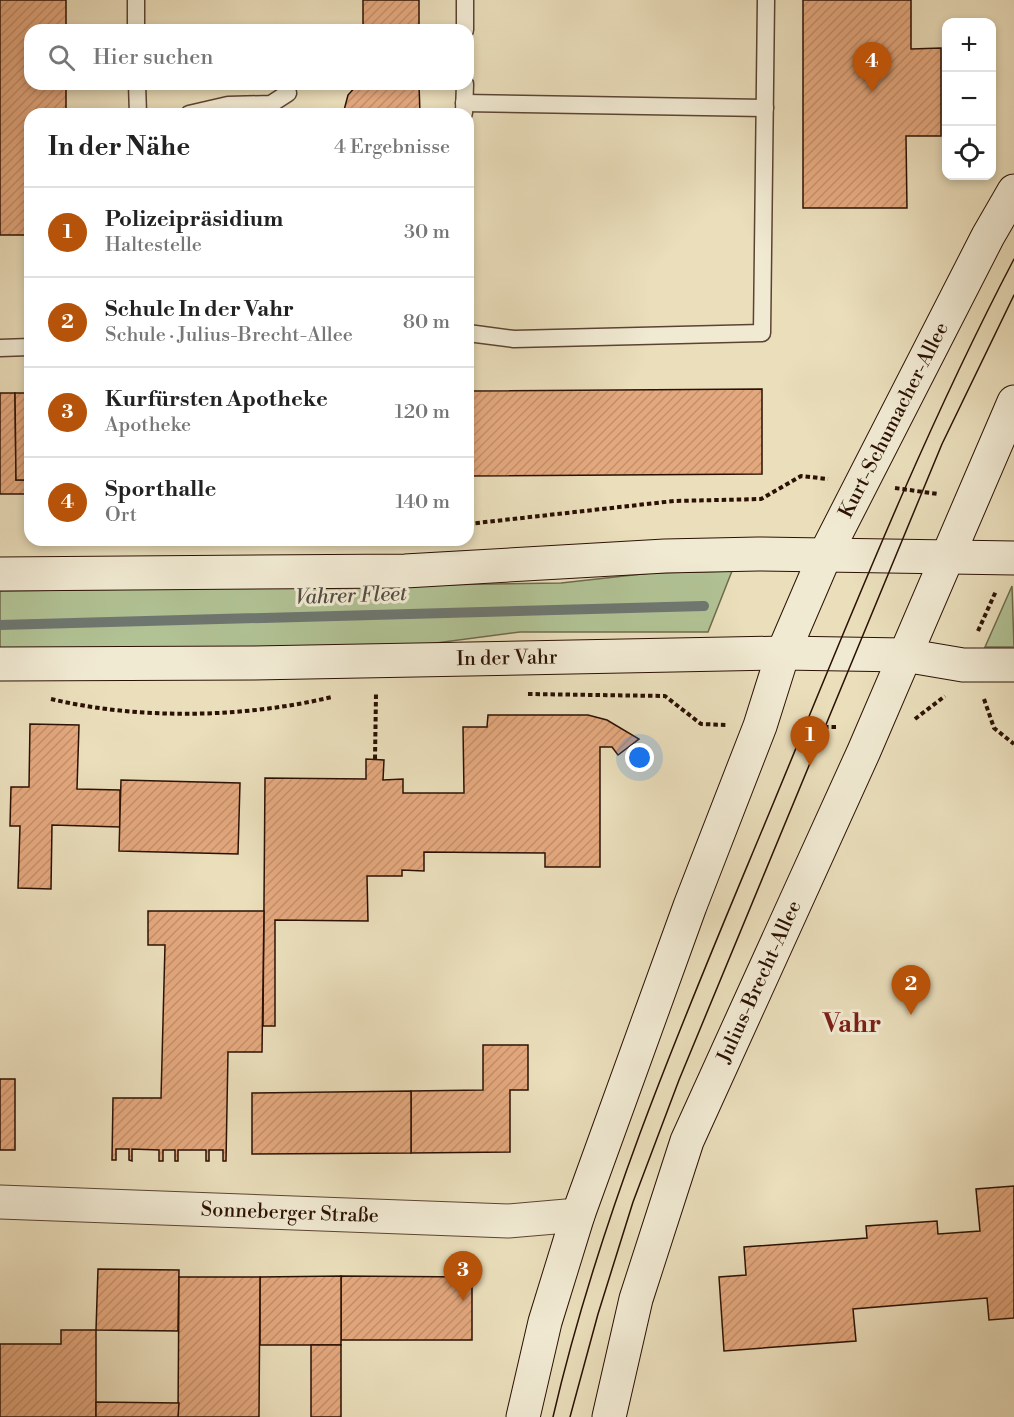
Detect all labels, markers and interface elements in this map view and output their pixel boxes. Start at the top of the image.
map controls [942,18,996,180]
button: + [942,18,996,72]
search box [24,24,474,90]
icon: search [45,41,78,74]
pin: 4 [852,42,892,92]
text: Hier suchen [93,44,213,71]
button: − [942,72,996,126]
button: locate [942,126,996,180]
text: In der Nähe [48,131,190,163]
text: 4 Ergebnisse [334,135,450,160]
text: Polizeipräsidium [105,206,283,233]
text: 1 [63,220,72,245]
text: 30 m [404,220,450,245]
text: Haltestelle [105,233,202,258]
text: Schule In der Vahr [105,296,294,323]
text: 2 [61,310,74,335]
text: 80 m [403,310,450,335]
street label: Kurt-Schumacher-Allee [834,318,954,522]
text: Schule · Julius-Brecht-Allee [105,323,353,348]
text: Kurfürsten Apotheke [105,386,328,413]
text: 3 [61,400,74,425]
text: 120 m [395,400,450,425]
text: Apotheke [105,413,191,438]
text: Sporthalle [105,476,216,503]
text: 4 [61,490,74,515]
text: 140 m [395,490,450,515]
text: Ort [105,503,137,528]
water label: Vahrer Fleet [295,581,408,611]
street label: In der Vahr [456,645,558,672]
pin: 1 [790,716,830,766]
your location [625,743,654,772]
street label: Julius-Brecht-Allee [711,897,807,1068]
pin: 2 [892,966,930,1015]
district label: Vahr [822,1008,881,1040]
street label: Sonneberger Straße [200,1197,379,1229]
pin: 3 [444,1252,482,1301]

